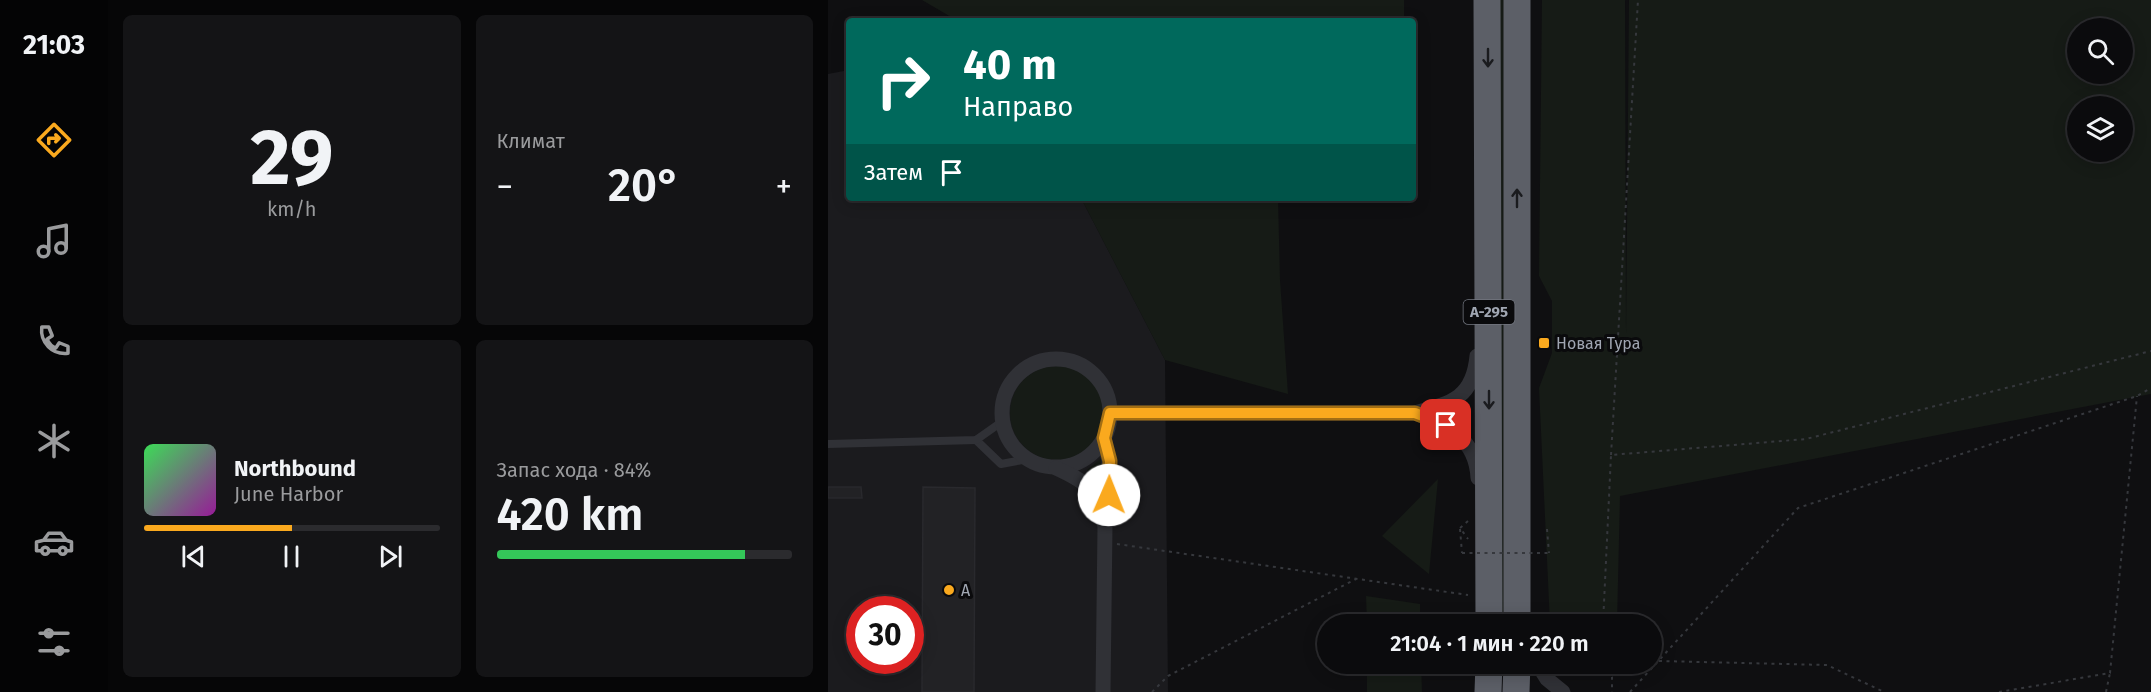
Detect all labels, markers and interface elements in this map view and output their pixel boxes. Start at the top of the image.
map controls [2067,18,2133,162]
button: search [2067,18,2133,84]
text: 21:03 [23,29,85,61]
text: 40 m [963,40,1057,90]
icon: right [864,42,942,120]
one-way arrow [1482,48,1494,68]
text: Направо [963,91,1073,123]
button: layers [2067,96,2133,162]
text: 29 [250,111,333,205]
icon: directions [33,119,75,161]
text: Климат [497,129,565,153]
icon: arrive [935,156,968,189]
text: 20° [608,159,681,213]
text: Затем [864,159,923,186]
text: − [497,167,513,207]
text: + [776,167,792,207]
one-way arrow [1511,188,1523,208]
text: km/h [267,197,317,221]
icon: music [33,220,75,262]
road number: А-295 [1464,300,1514,324]
icon: phone [33,320,75,362]
place label: Новая Тура [1556,334,1640,353]
marker: Новая Тура [1537,336,1551,350]
one-way arrow [1483,390,1495,410]
pin [1420,399,1471,450]
icon: arrive [1429,408,1462,441]
icon: climate [33,420,75,462]
text: Northbound [234,455,356,482]
text: Запас хода · 84% [497,458,651,482]
position arrow [1077,463,1141,527]
text: June Harbor [234,482,343,506]
text: 420 km [497,488,643,542]
icon: car [33,521,75,563]
icon: previous [177,540,210,573]
icon: pause [275,540,308,573]
icon: next [374,540,407,573]
place label: А [961,581,971,600]
marker: А [942,583,956,597]
speed limit sign: 30 [846,596,924,674]
icon: filters [33,621,75,663]
text: 21:04 · 1 мин · 220 m [1390,630,1589,657]

